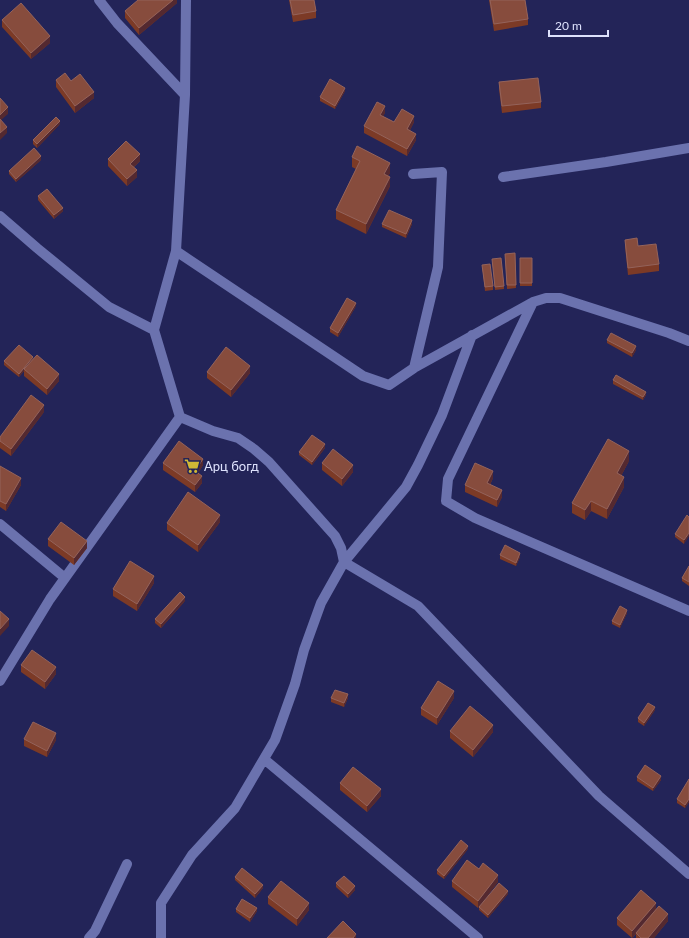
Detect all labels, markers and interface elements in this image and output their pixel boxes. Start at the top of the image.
scale bar [549,12,608,38]
text: 20 m [555,18,582,33]
supermarket icon: Арц богд [183,457,201,475]
place label: Арц богд [204,458,259,474]

